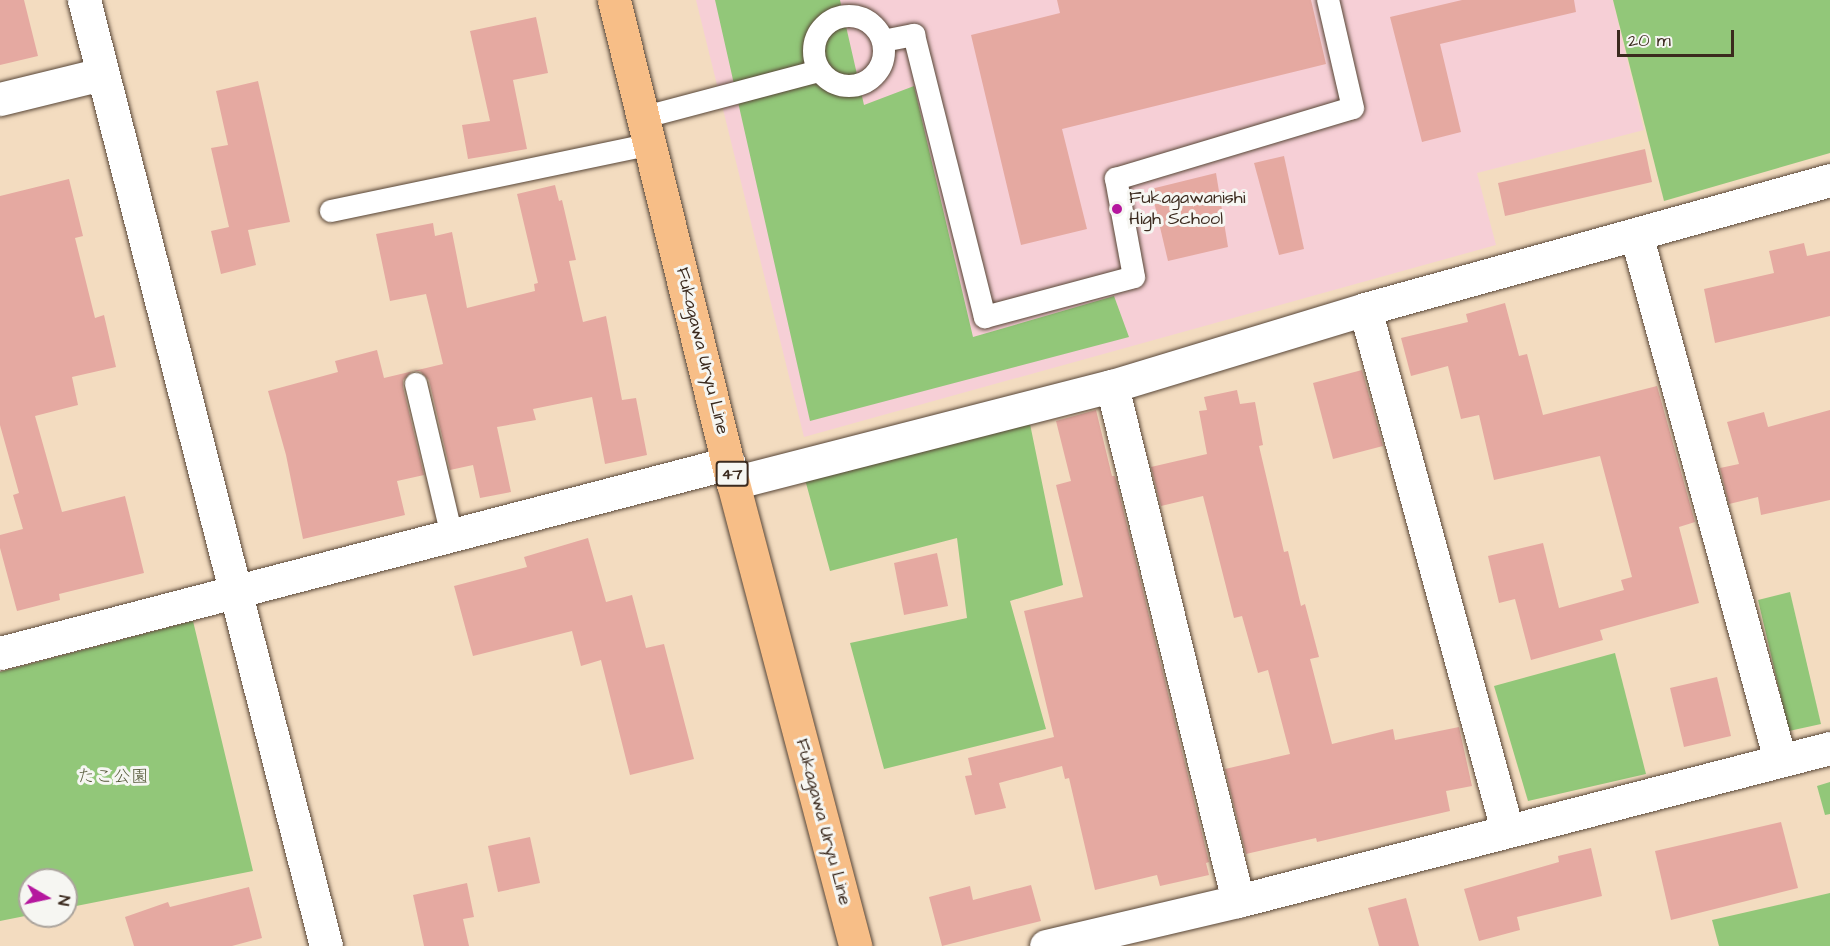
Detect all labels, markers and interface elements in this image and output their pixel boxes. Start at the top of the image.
scale bar [1620,18,1737,56]
text: 20 m [1628,28,1671,53]
place label: Fukagawanishi High School [1129,188,1245,230]
marker: Fukagawanishi High School [1110,202,1124,216]
street label: Fukagawa Uryu Line [671,265,733,437]
road number: 47 [716,461,748,487]
street label: Fukagawa Uryu Line [790,736,856,908]
park label: たこ公園 [77,766,149,788]
north arrow [18,868,78,928]
text: N [52,894,75,907]

